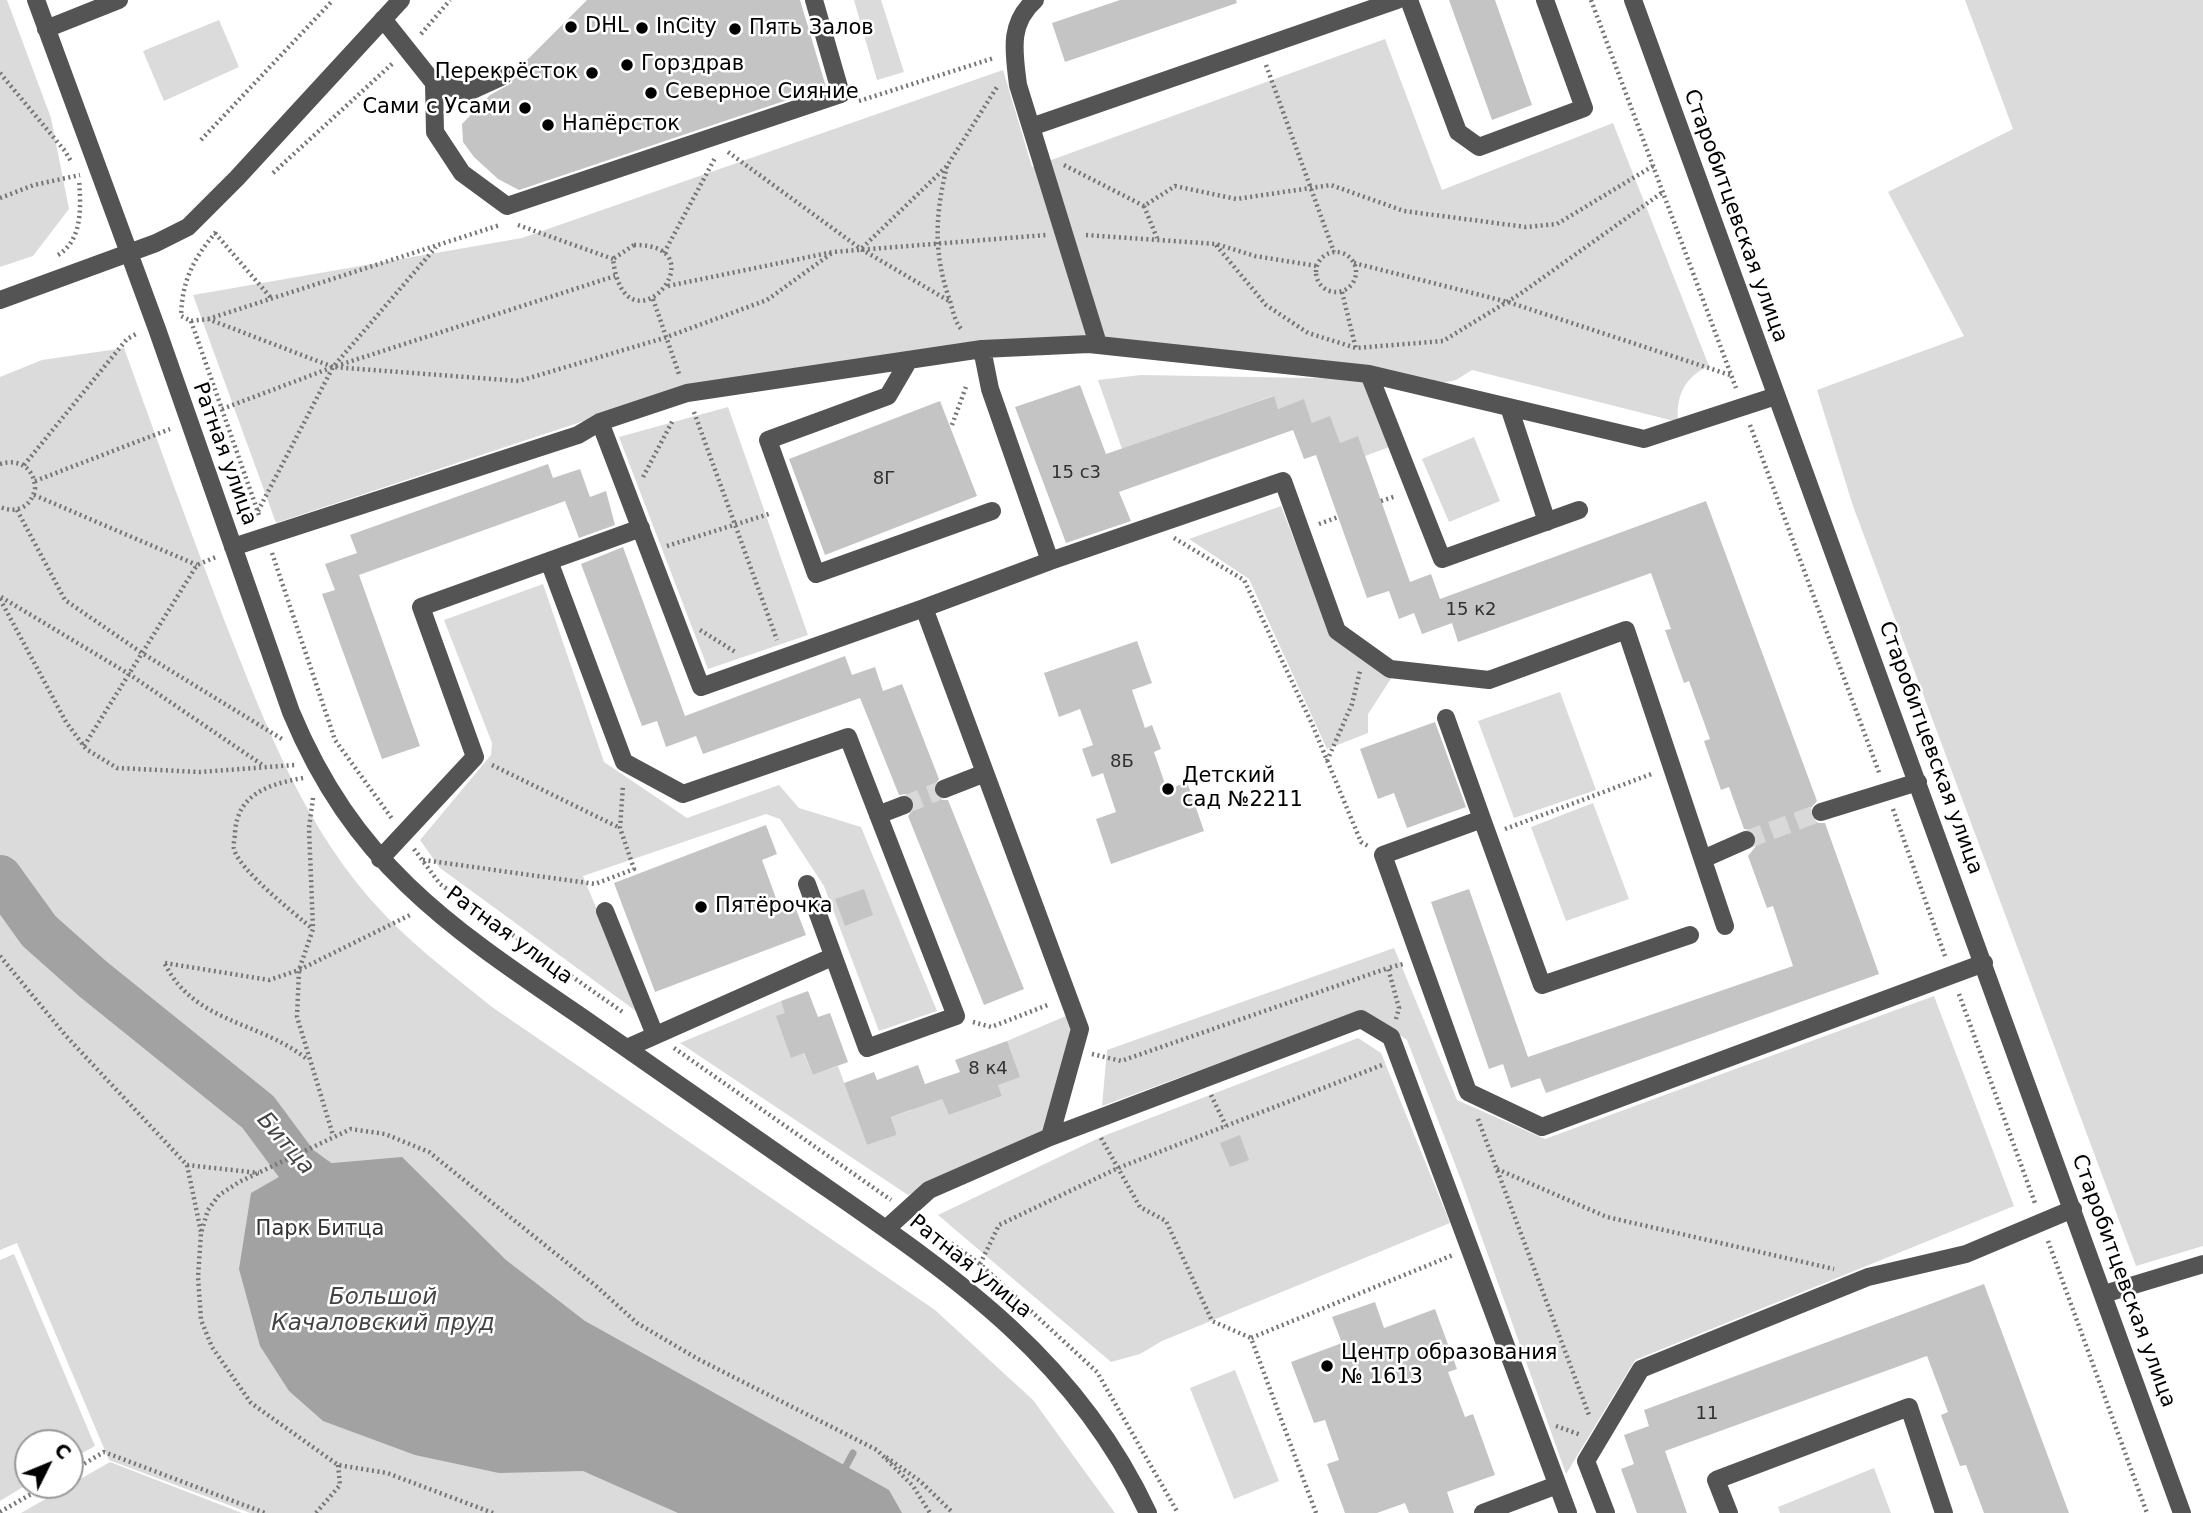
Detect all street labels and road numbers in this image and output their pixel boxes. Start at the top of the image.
street label: Старобитцевская улица [1677,86,1793,346]
street label: Ратная улица [186,379,262,529]
street label: Старобитцевская улица [1872,618,1988,878]
street label: Ратная улица [441,882,577,990]
street label: Старобитцевская улица [2065,1151,2181,1411]
street label: Ратная улица [904,1210,1036,1324]

